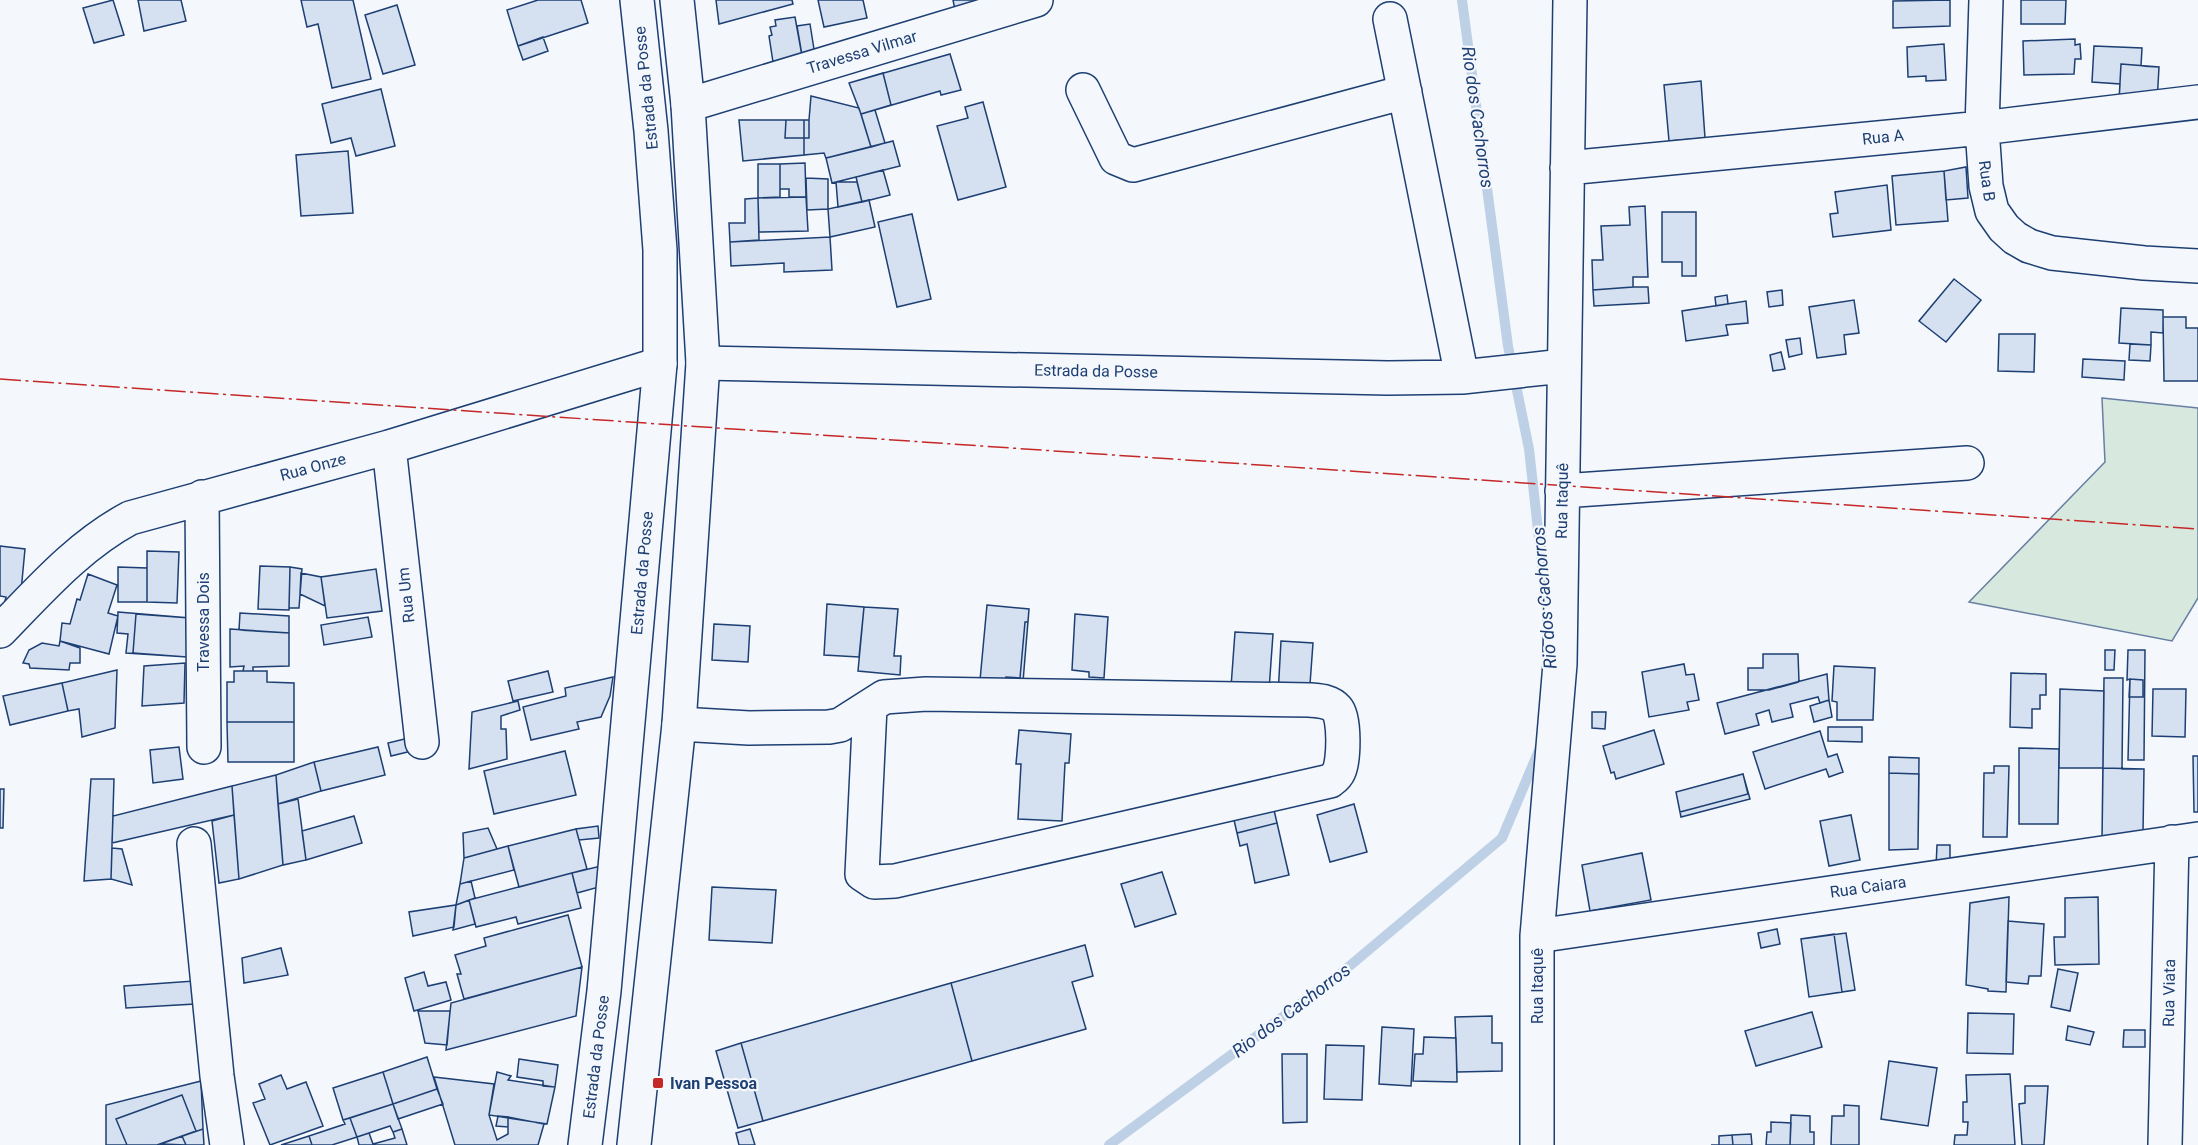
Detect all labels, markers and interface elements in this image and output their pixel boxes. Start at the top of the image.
street label: Estrada da Posse [630,25,662,151]
street label: Travessa Vilmar [805,26,920,78]
water label: Rio dos Cachorros [1458,45,1498,189]
street label: Rua A [1861,125,1905,149]
street label: Rua B [1975,159,1999,203]
street label: Estrada da Posse [1034,360,1158,382]
street label: Rua Onze [278,449,348,485]
street label: Rua Itaquê [1552,463,1572,539]
street label: Estrada da Posse [627,510,657,636]
water label: Rio dos Cachorros [1527,526,1561,670]
street label: Rua Um [394,566,418,624]
street label: Travessa Dois [194,572,213,672]
street label: Rua Caiara [1829,872,1907,902]
street label: Rua Itaquê [1528,948,1547,1024]
water label: Rio dos Cachorros [1228,959,1354,1061]
street label: Rua Viata [2159,959,2179,1027]
street label: Estrada da Posse [579,994,613,1120]
place label: Ivan Pessoa [670,1074,757,1093]
marker: Ivan Pessoa [651,1076,665,1090]

